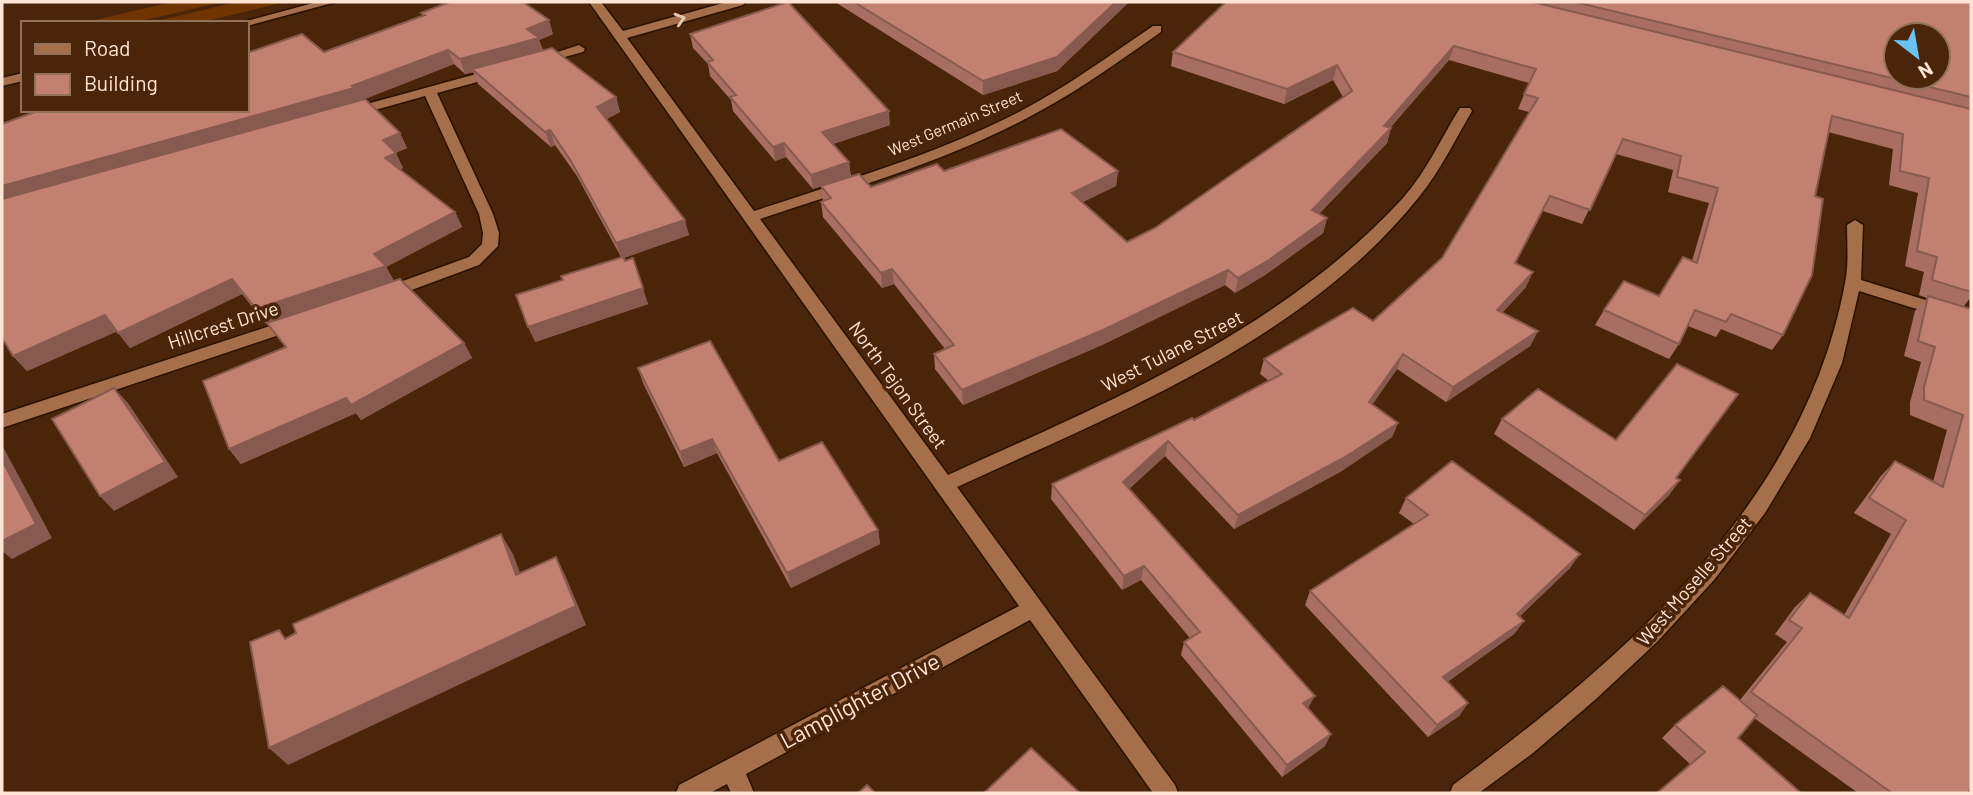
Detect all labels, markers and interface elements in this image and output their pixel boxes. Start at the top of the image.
one-way arrow [673,13,685,27]
legend [21,21,248,112]
north arrow [1882,21,1952,91]
text: Road [84,35,130,60]
text: N [1915,58,1937,84]
text: Building [84,70,158,95]
street label: West Germain Street [885,86,1025,159]
street label: Hillcrest Drive [165,296,281,353]
street label: West Tulane Street [1097,305,1246,396]
street label: North Tejon Street [844,317,952,453]
street label: West Moselle Street [1631,512,1756,650]
street label: Lamplighter Drive [775,646,944,754]

